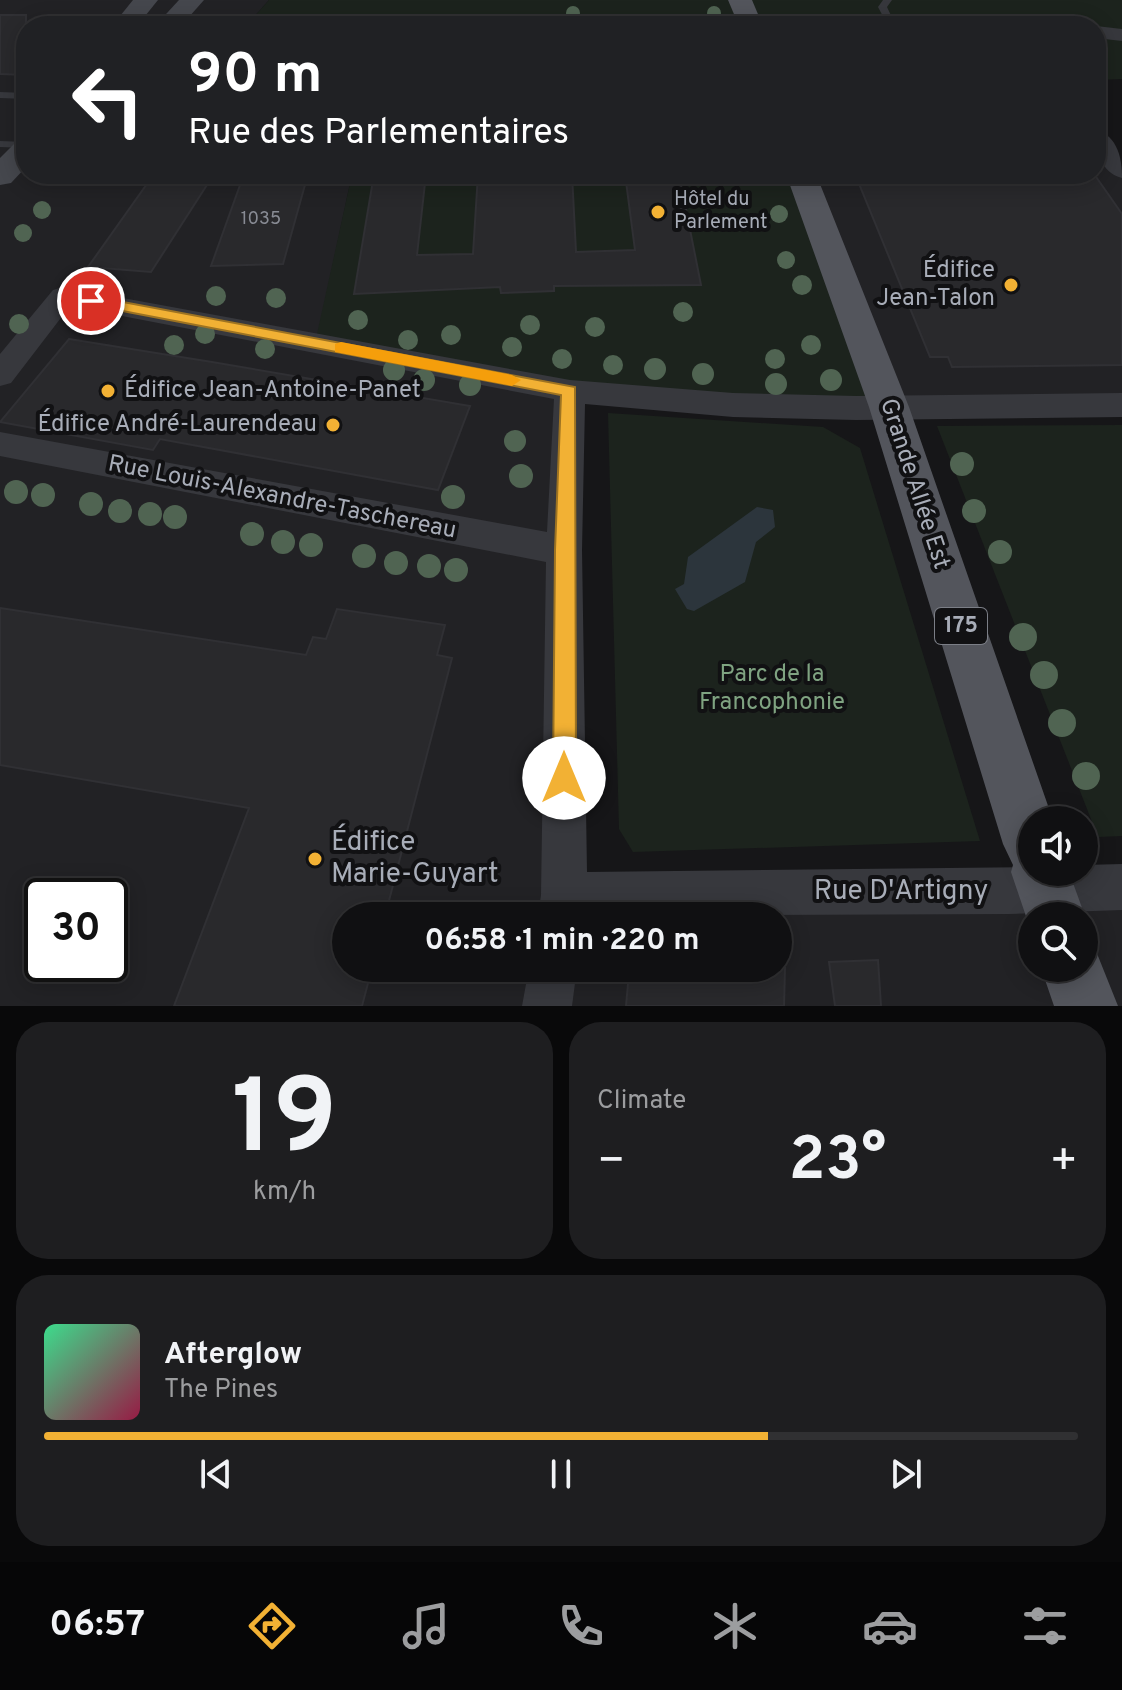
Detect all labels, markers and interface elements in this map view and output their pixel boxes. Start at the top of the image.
text: 90 m [188,42,323,112]
icon: left [56,48,160,152]
text: Rue des Parlementaires [188,111,569,157]
place label: Hôtel du Parlement [674,187,768,236]
marker: Hôtel du Parlement [649,203,667,221]
house number: 1035 [241,208,281,231]
place label: Édifice Jean-Talon [876,254,995,314]
pin [57,267,125,335]
marker: Édifice Jean-Talon [1002,276,1020,294]
icon: arrive [69,279,113,323]
place label: Édifice Jean-Antoine-Panet [124,374,421,406]
marker: Édifice Jean-Antoine-Panet [99,382,117,400]
street label: Grande Allée Est [872,395,956,573]
place label: Édifice André-Laurendeau [37,408,317,440]
marker: Édifice André-Laurendeau [324,416,342,434]
street label: Rue Louis-Alexandre-Taschereau [105,449,459,547]
road number: 175 [935,608,987,644]
park label: Parc de la Francophonie [699,660,845,718]
position arrow [522,736,606,820]
map controls [1018,806,1098,982]
button: sound [1018,806,1098,886]
place label: Édifice Marie-Guyart [331,823,499,893]
marker: Édifice Marie-Guyart [306,850,324,868]
street label: Rue D'Artigny [814,874,988,910]
speed limit sign: 30 [24,878,128,982]
button: search [1018,902,1098,982]
text: 06:58 · 1 min · 220 m [425,923,699,960]
text: 19 [232,1058,337,1190]
text: Climate [597,1085,686,1118]
text: 23° [789,1125,886,1201]
text: − [597,1135,625,1191]
text: + [1050,1135,1078,1191]
text: km/h [253,1176,316,1209]
text: Afterglow [164,1337,302,1374]
text: The Pines [164,1374,278,1407]
icon: previous [194,1452,238,1496]
icon: pause [539,1452,583,1496]
icon: next [884,1452,928,1496]
icon: directions [244,1598,300,1654]
icon: music [398,1598,454,1654]
icon: phone [553,1598,609,1654]
icon: climate [707,1598,763,1654]
icon: car [862,1598,918,1654]
icon: filters [1017,1598,1073,1654]
text: 06:57 [49,1603,145,1649]

